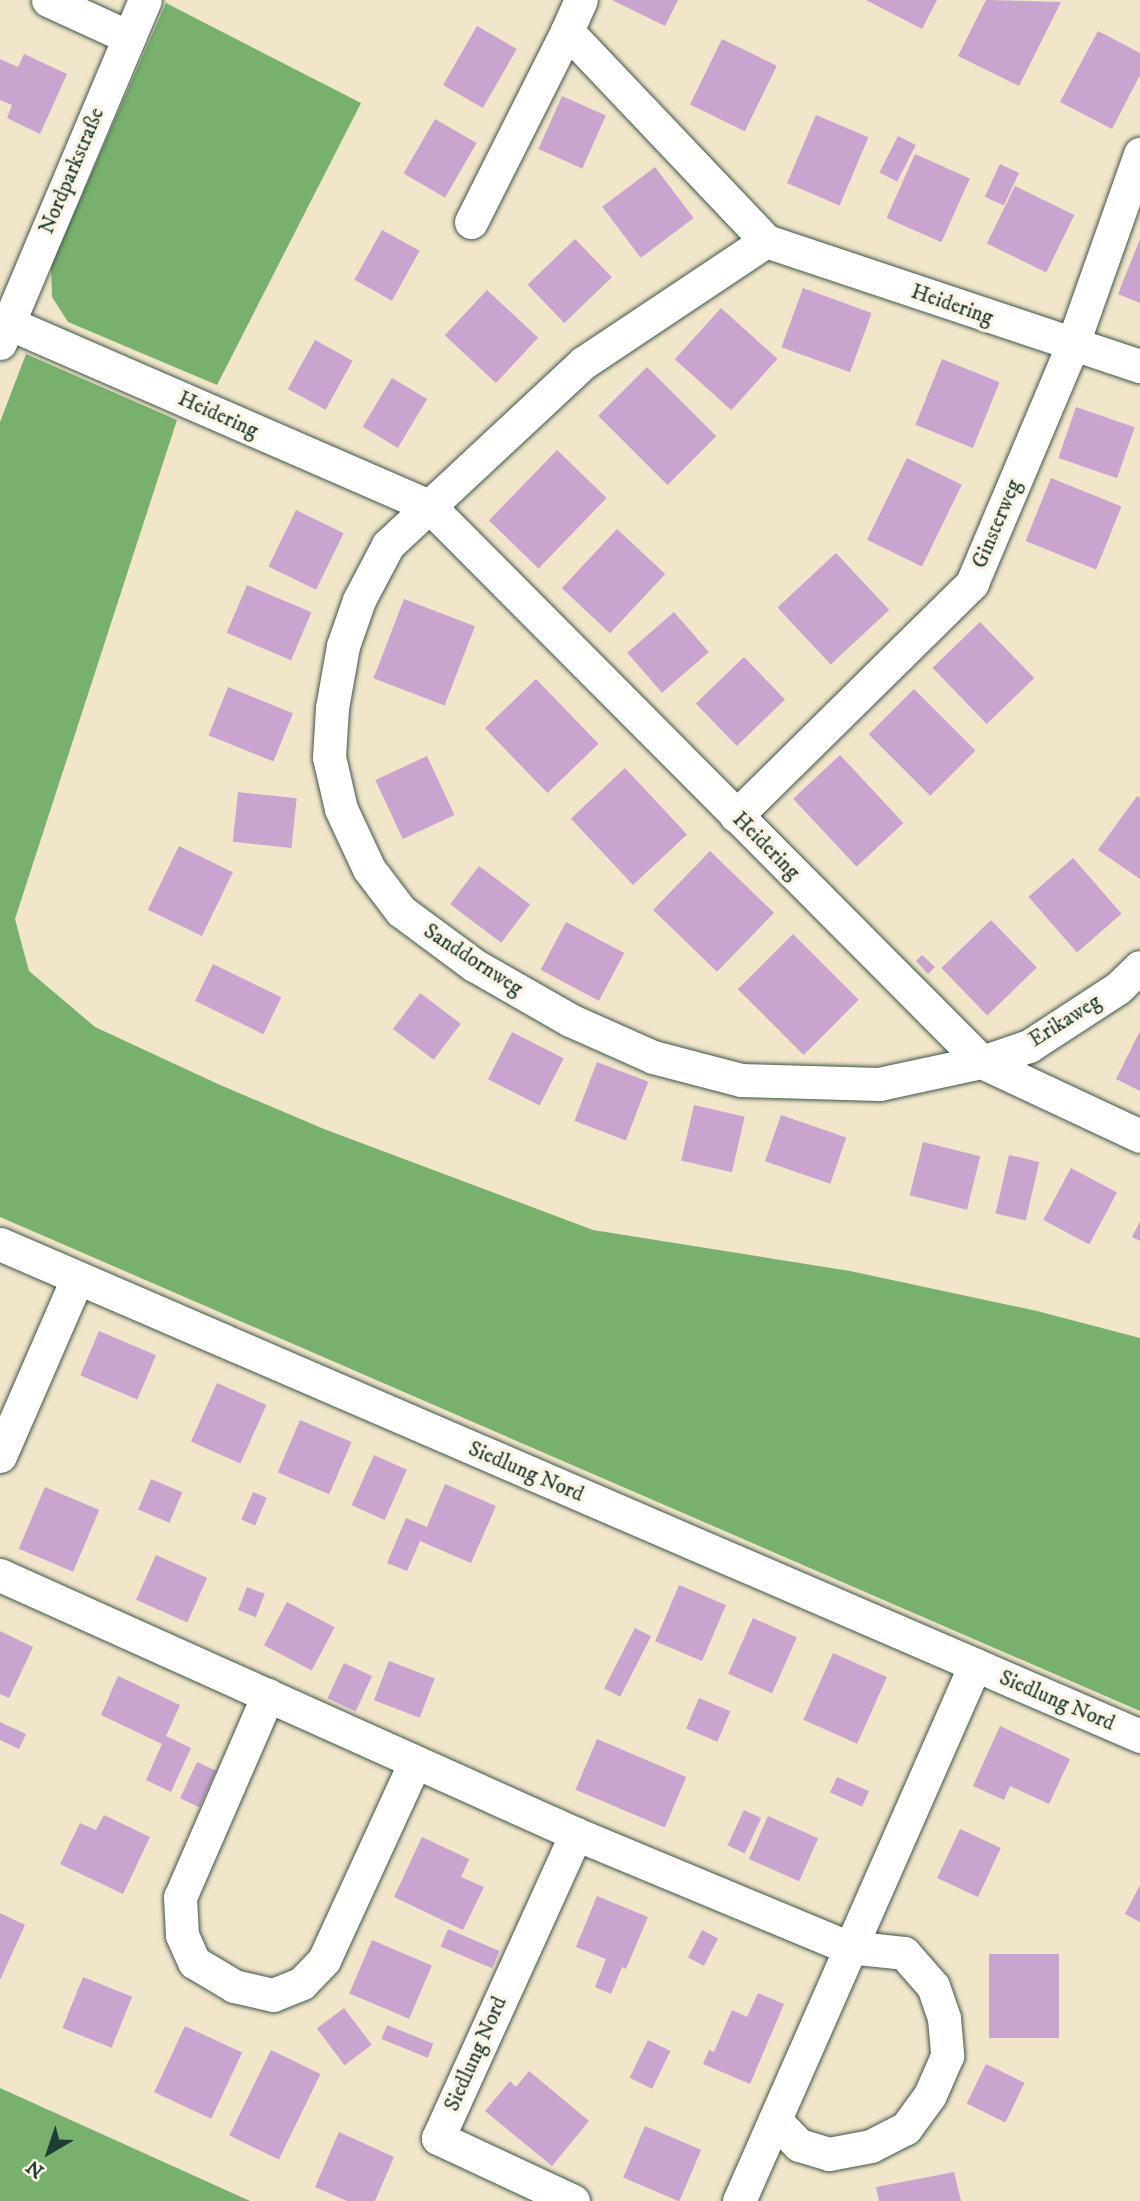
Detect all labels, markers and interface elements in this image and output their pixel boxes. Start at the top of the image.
street label: Nordparkstraße [34,104,110,238]
street label: Heidering [908,279,996,331]
street label: Heidering [174,386,262,444]
street label: Ginsterweg [967,476,1027,572]
street label: Heidering [727,807,805,885]
street label: Sanddornweg [419,919,527,1001]
street label: Erikaweg [1025,989,1105,1053]
street label: Siedlung Nord [465,1436,587,1508]
street label: Siedlung Nord [996,1665,1118,1737]
street label: Siedlung Nord [440,1993,512,2115]
north arrow [14,2117,84,2187]
text: N [22,2155,49,2183]

